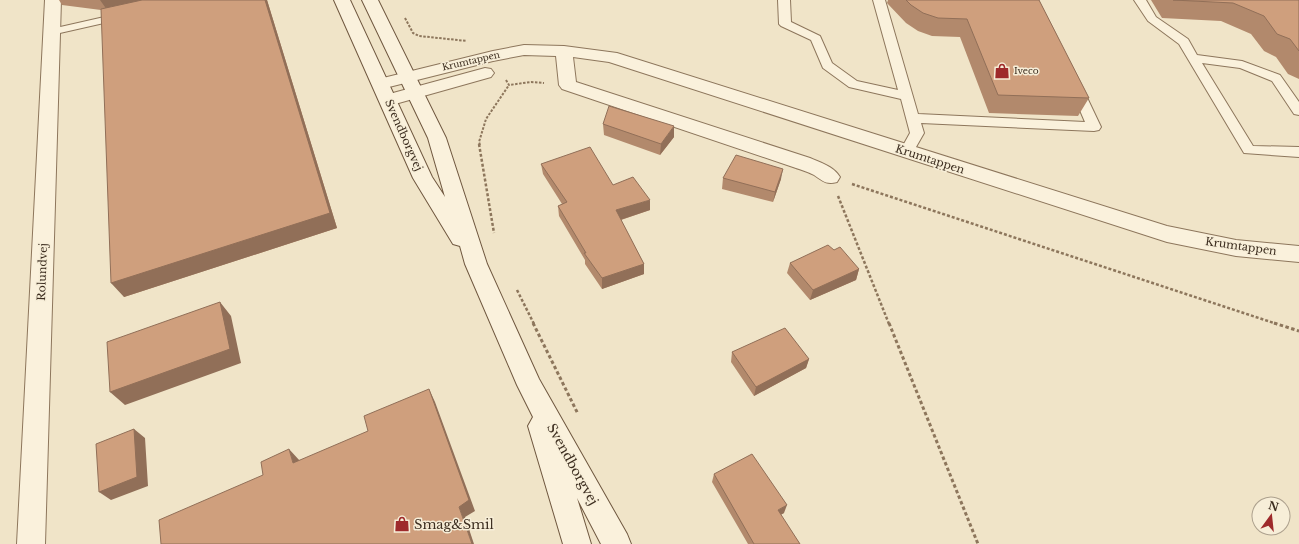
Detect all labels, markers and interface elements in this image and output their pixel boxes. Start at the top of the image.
street label: Krumtappen [441,49,501,73]
shop icon: Iveco [993,62,1011,80]
place label: Iveco [1014,65,1039,76]
street label: Svendborgvej [382,97,426,173]
street label: Krumtappen [894,141,967,177]
street label: Krumtappen [1204,234,1278,258]
street label: Rolundvej [34,243,50,301]
street label: Svendborgvej [543,420,602,508]
north arrow [1251,496,1291,536]
text: N [1267,498,1281,515]
shop icon: Smag&Smil [393,515,411,533]
place label: Smag&Smil [414,516,494,533]

